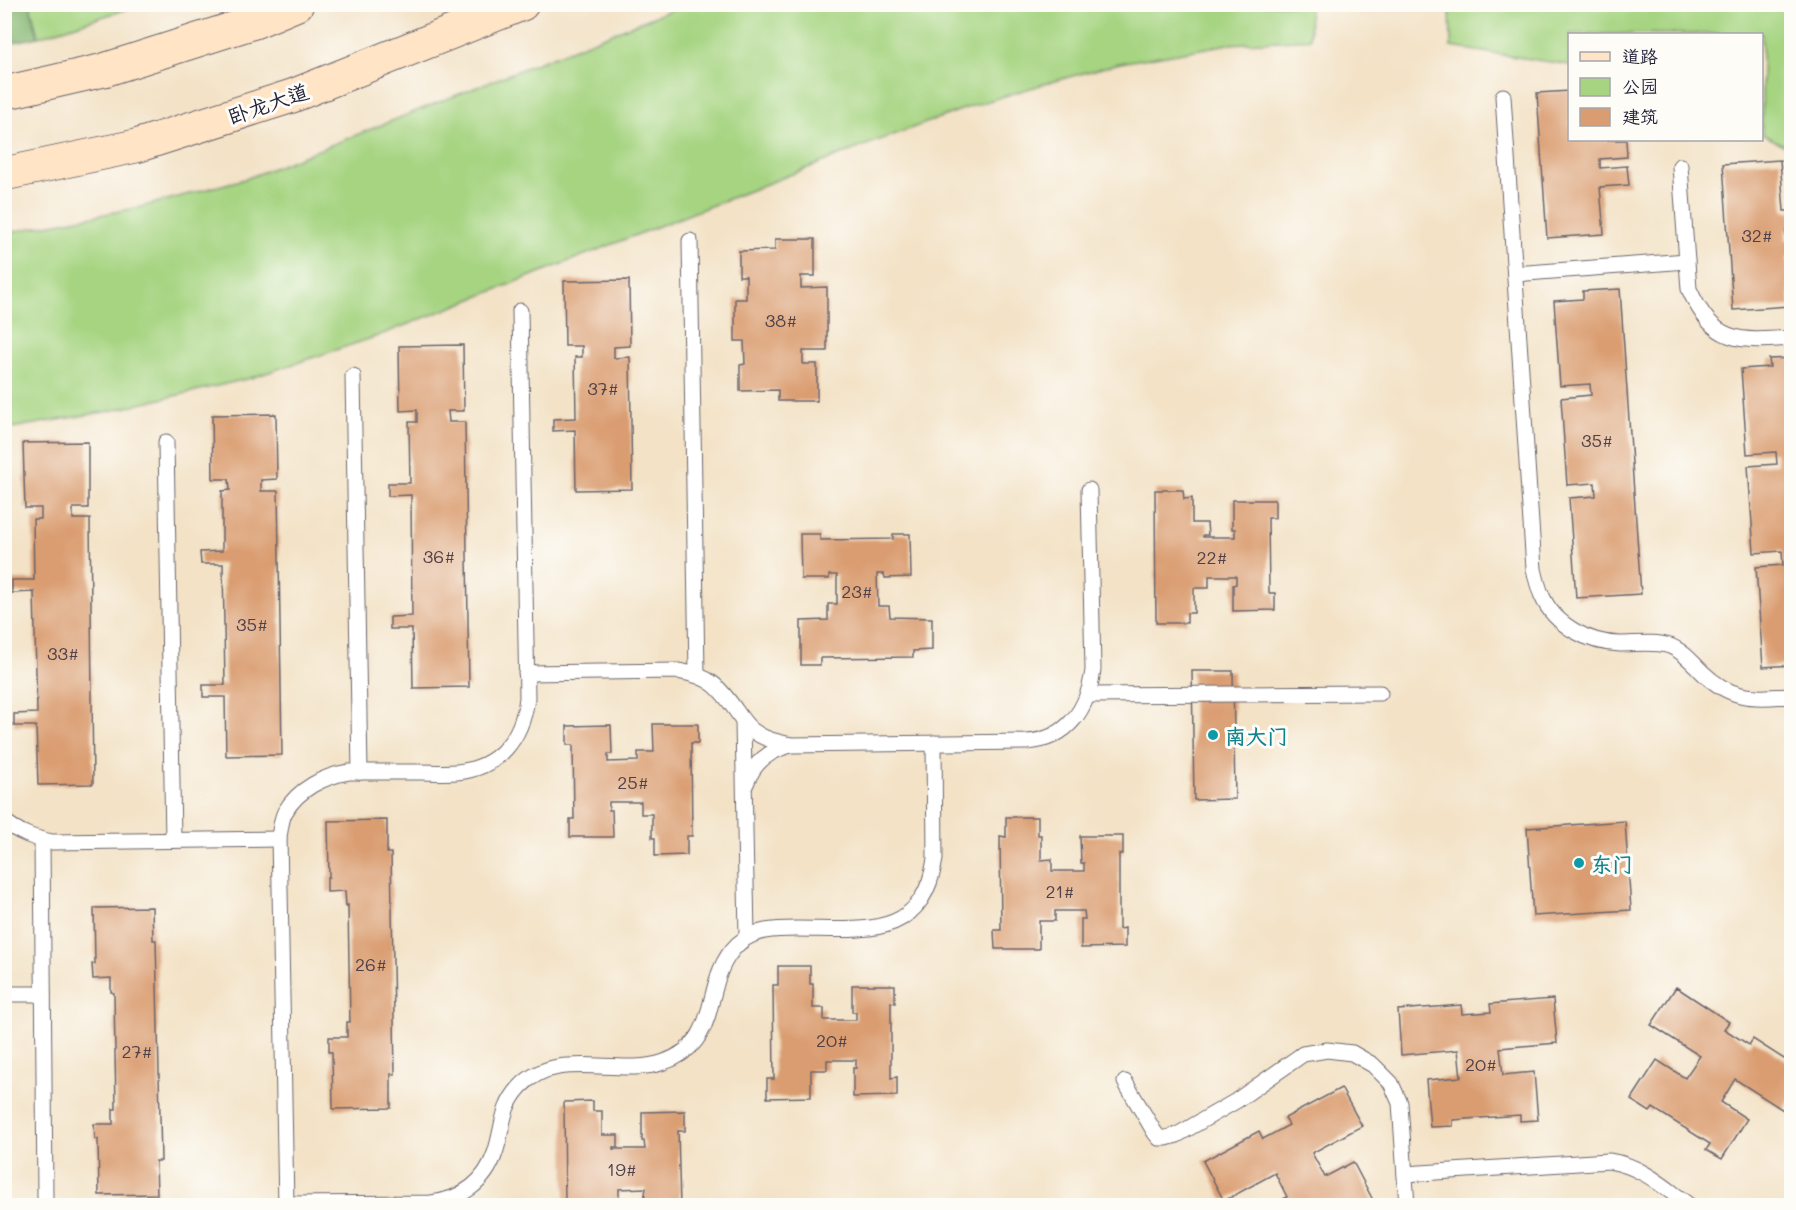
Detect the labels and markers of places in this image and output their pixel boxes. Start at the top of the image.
place label: 南大门 [1225,722,1288,749]
marker: 南大门 [1206,728,1220,742]
place label: 东门 [1591,850,1633,877]
marker: 东门 [1572,856,1586,870]

